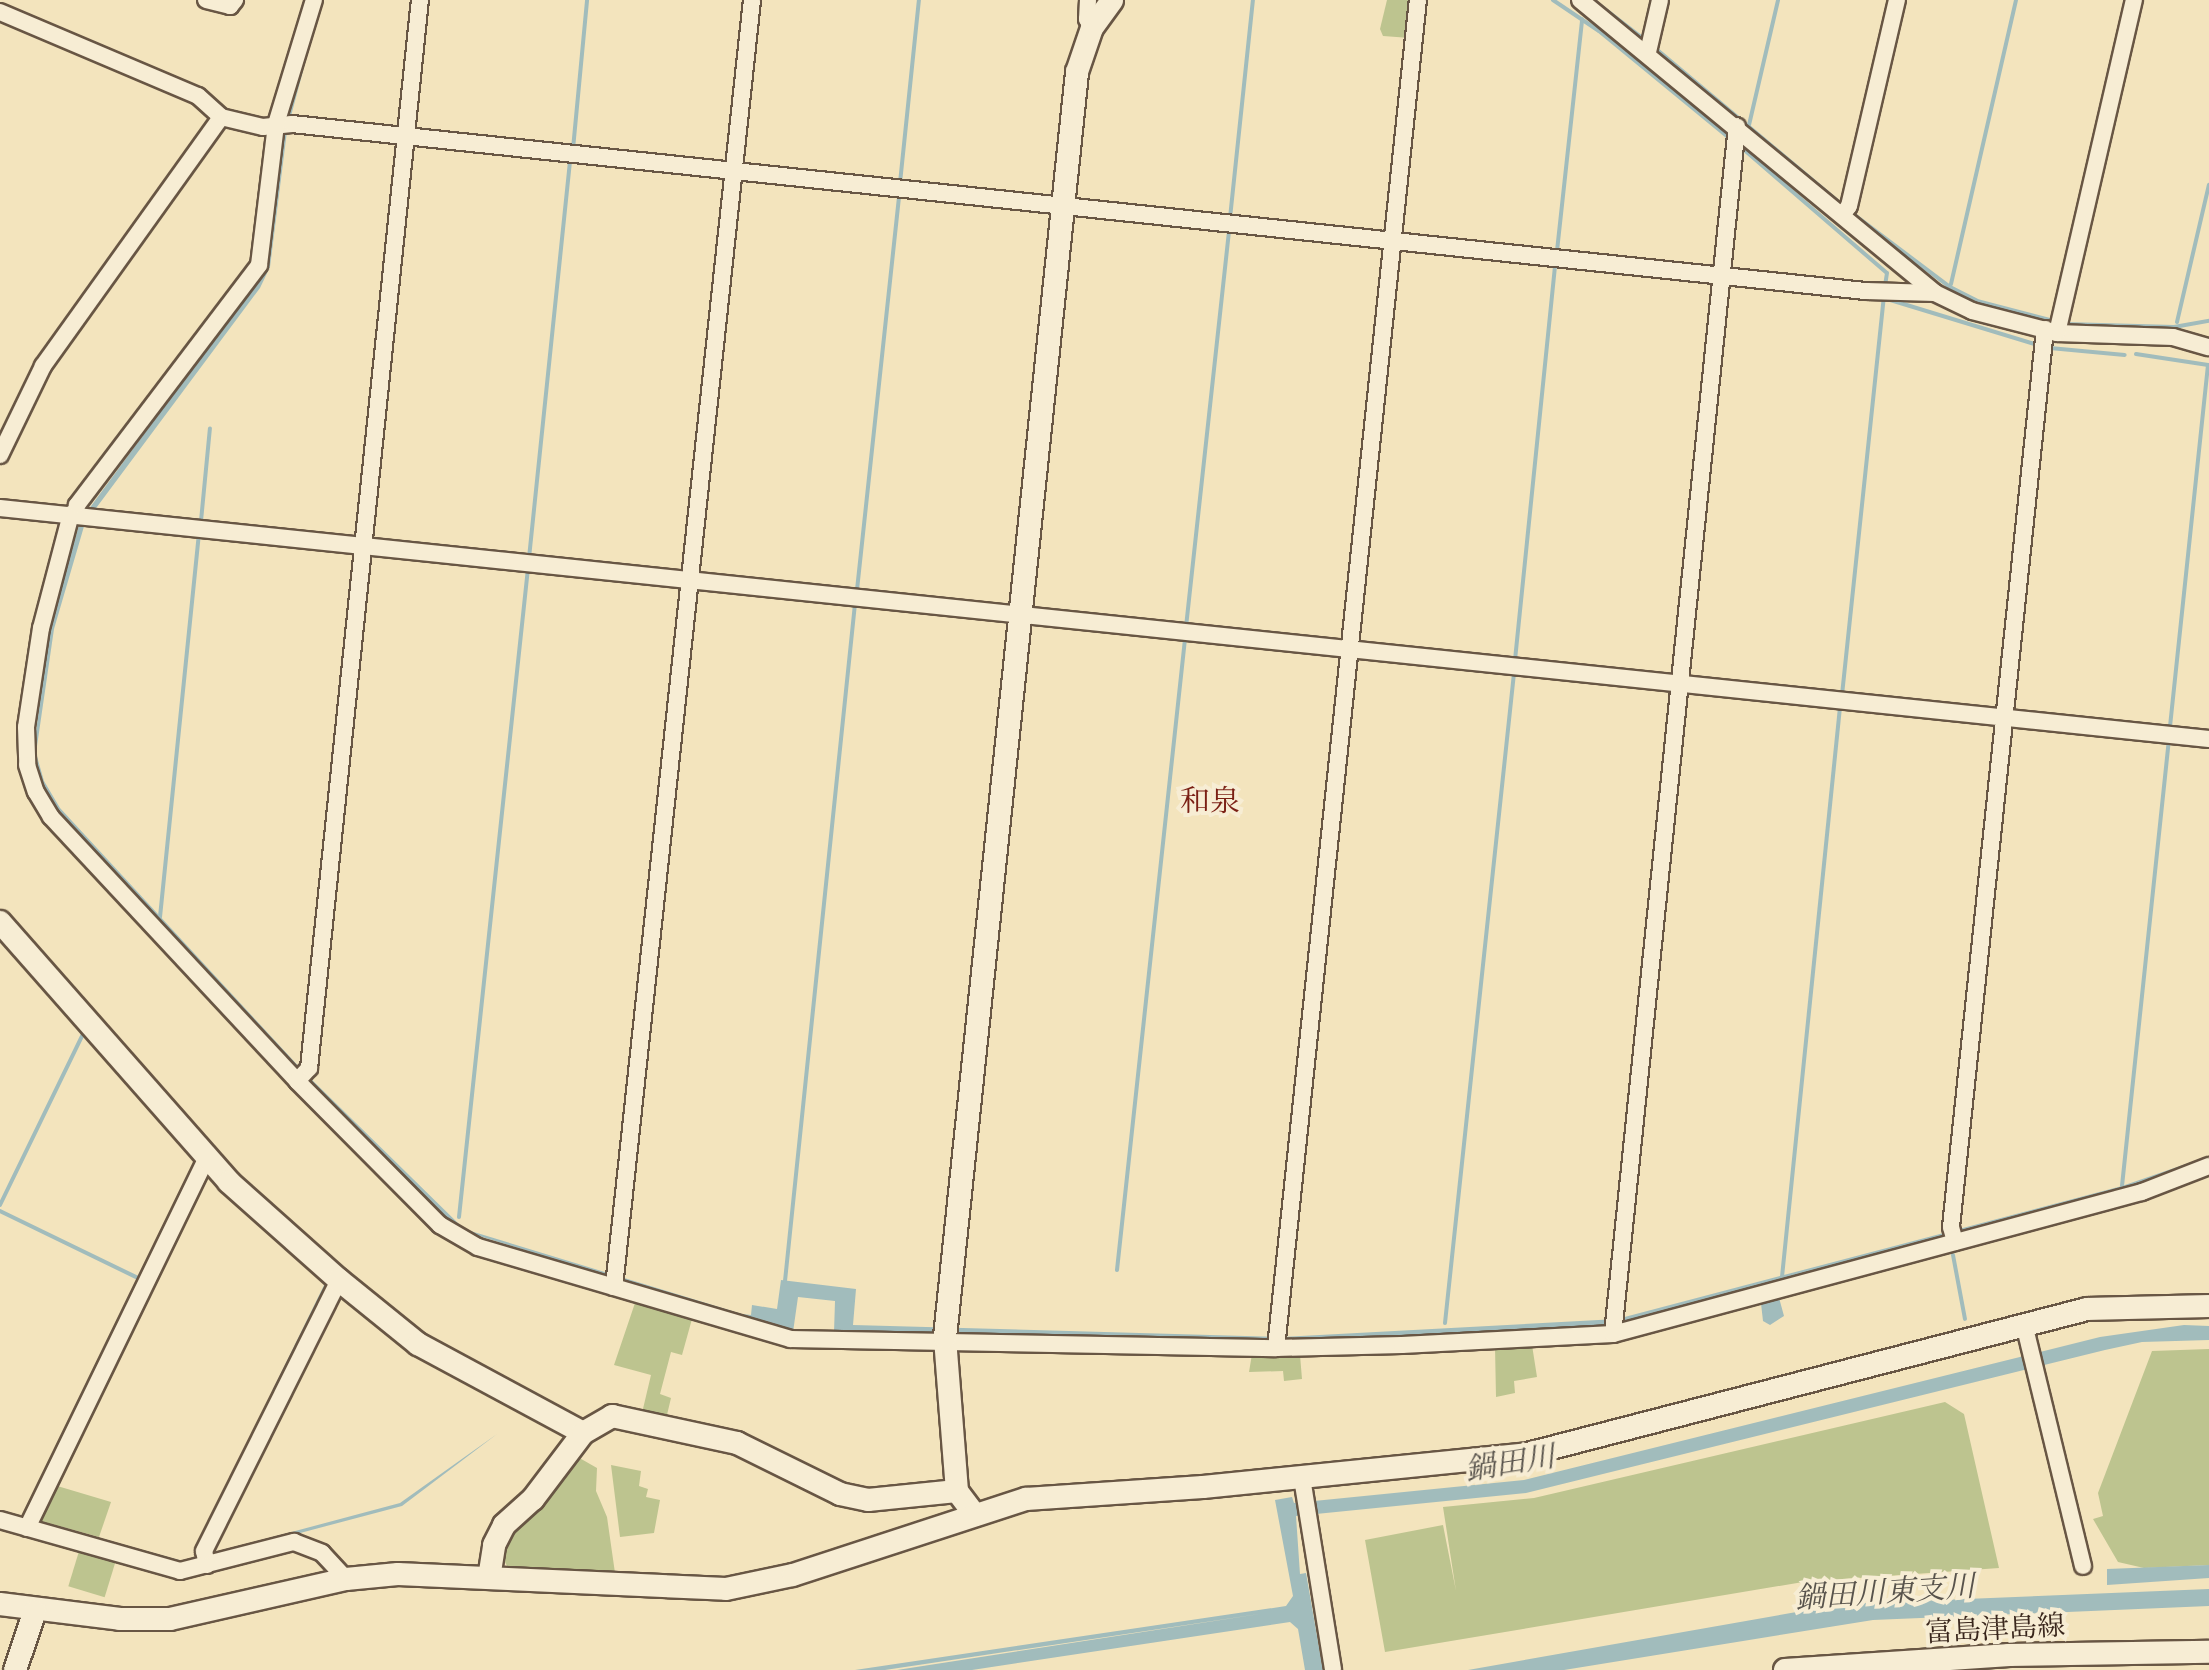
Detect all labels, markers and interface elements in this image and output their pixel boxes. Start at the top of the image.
district label: 和泉 [1180,783,1240,819]
water label: 鍋田川 [1463,1438,1557,1488]
water label: 鍋田川東支川 [1794,1568,1976,1616]
street label: 富島津島線 [1924,1608,2066,1648]

